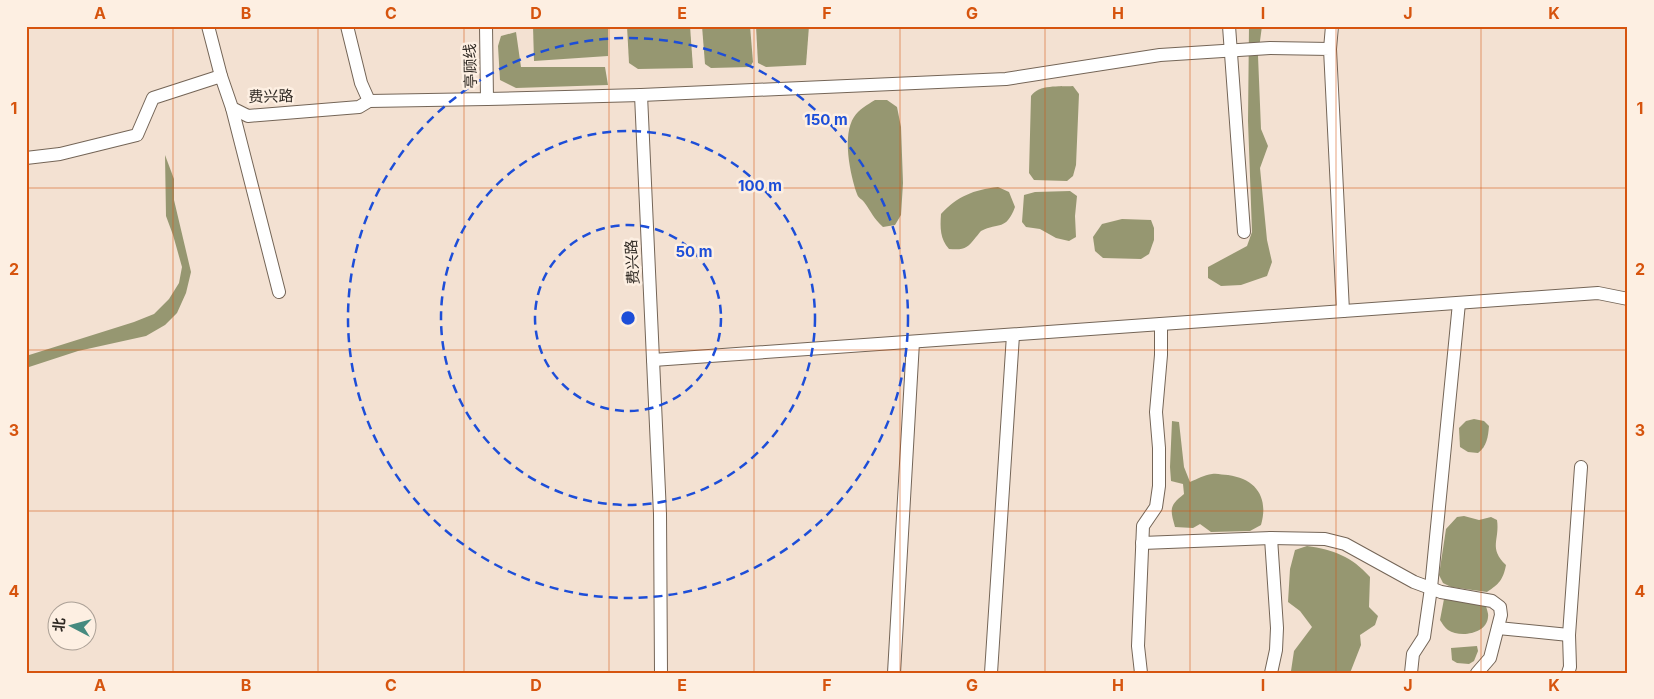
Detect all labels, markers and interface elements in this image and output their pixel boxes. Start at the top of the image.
text: A [94,3,106,23]
text: B [241,3,251,23]
text: C [385,3,397,23]
text: D [530,3,542,23]
text: E [677,3,687,23]
text: F [822,3,832,23]
text: G [966,3,978,23]
text: H [1112,3,1124,23]
text: I [1261,3,1265,23]
text: J [1403,3,1413,23]
text: K [1548,3,1560,23]
street label: 亭顾线 [460,43,480,89]
street label: 费兴路 [248,86,294,106]
text: 1 [11,98,17,118]
text: 1 [1637,98,1643,118]
text: 150 m [804,110,848,129]
text: 100 m [738,176,782,195]
street label: 费兴路 [621,239,643,285]
text: 50 m [676,242,712,261]
text: 2 [9,259,19,279]
text: 2 [1635,259,1645,279]
centre of rings [619,309,637,327]
text: 3 [9,420,19,440]
text: 3 [1635,420,1645,440]
text: 4 [9,581,20,601]
text: 4 [1635,581,1646,601]
north arrow [48,602,98,652]
text: 北 [49,617,68,632]
text: A [94,675,106,695]
text: B [241,675,251,695]
text: C [385,675,397,695]
text: D [530,675,542,695]
text: E [677,675,687,695]
text: F [822,675,832,695]
text: G [966,675,978,695]
text: H [1112,675,1124,695]
text: I [1261,675,1265,695]
text: J [1403,675,1413,695]
text: K [1548,675,1560,695]

